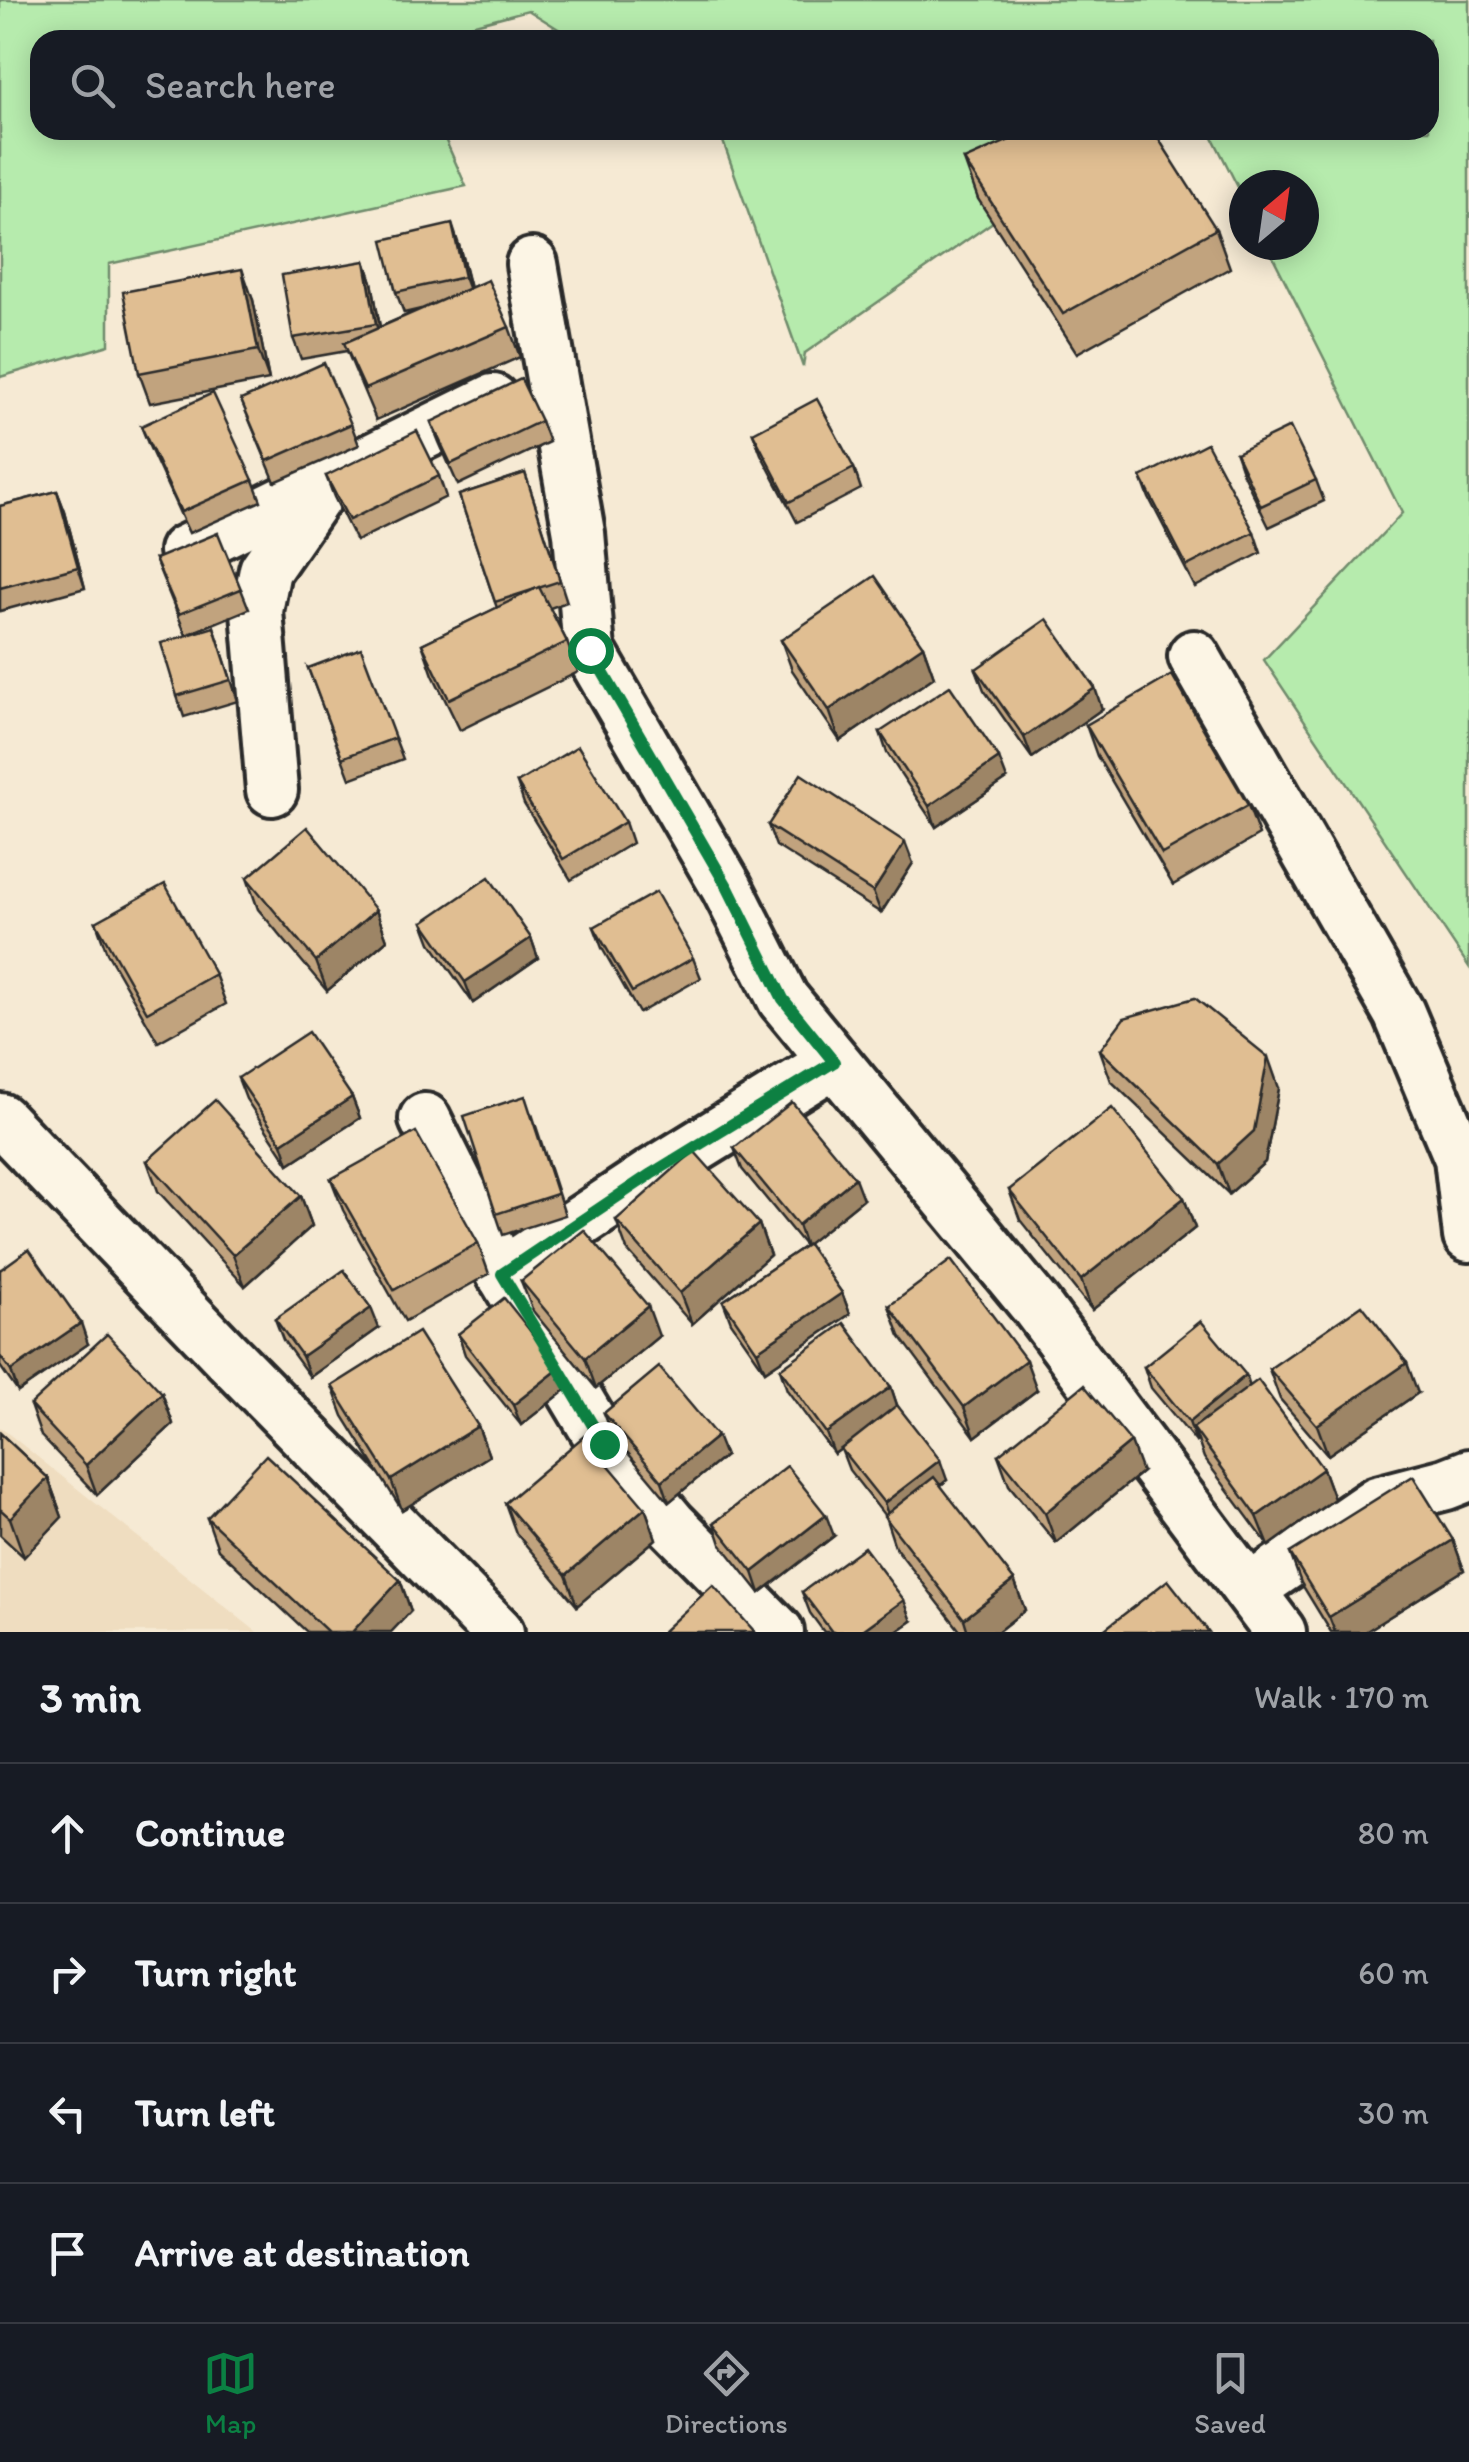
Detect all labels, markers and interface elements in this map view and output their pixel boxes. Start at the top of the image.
search box [30,30,1439,140]
icon: search [65,58,120,113]
text: Search here [145,62,336,108]
north arrow [1229,170,1319,260]
route start [568,628,614,674]
route end [582,1422,628,1468]
text: 3 min [40,1672,141,1723]
text: Walk · 170 m [1254,1678,1429,1716]
icon: ahead [40,1806,95,1861]
text: Continue [135,1810,285,1856]
text: 80 m [1358,1814,1429,1852]
icon: right [40,1946,95,2001]
text: Turn right [135,1950,297,1996]
text: 60 m [1358,1954,1429,1992]
icon: left [40,2086,95,2141]
text: Turn left [135,2090,275,2136]
text: 30 m [1358,2094,1429,2132]
icon: arrive [40,2226,95,2281]
text: Arrive at destination [135,2230,470,2276]
tab: Map [203,2346,258,2440]
tab: Directions [665,2346,788,2440]
tab: Saved [1194,2346,1266,2440]

